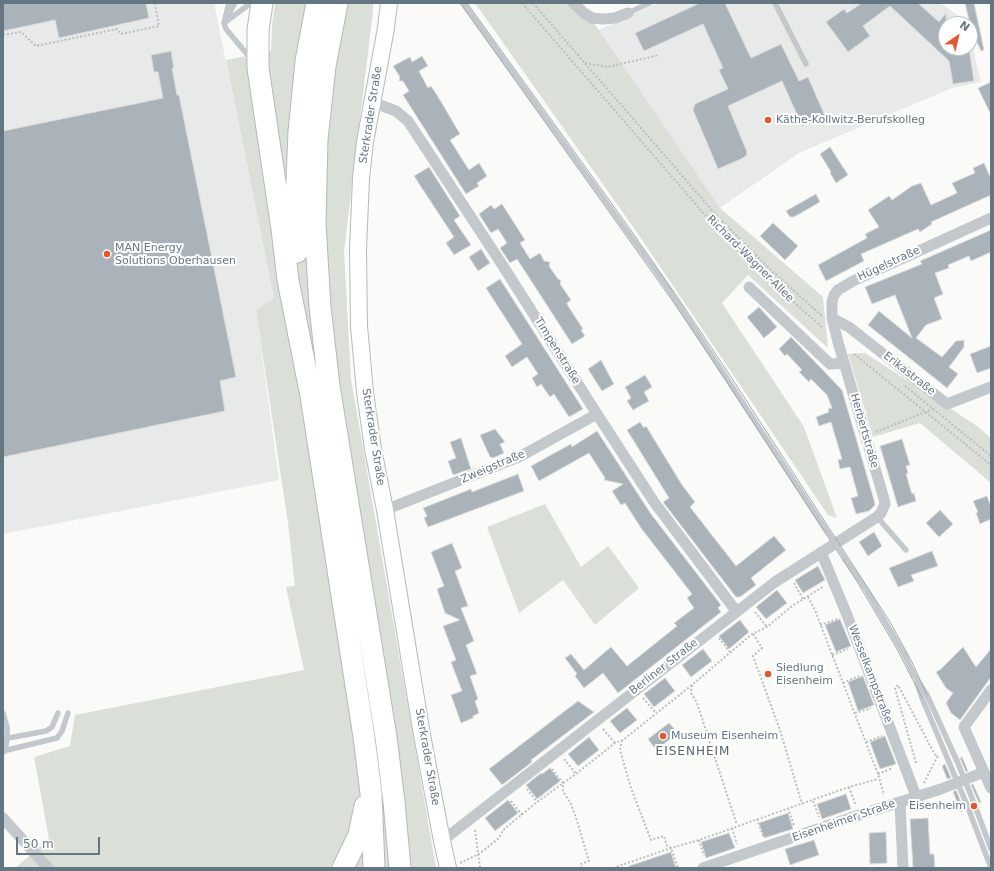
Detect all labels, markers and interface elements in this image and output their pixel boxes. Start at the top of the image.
north arrow [938,16,978,56]
text: N [957,18,972,34]
street label: Sterkrader Straße [357,65,385,165]
place label: Käthe-Kollwitz-Berufskolleg [776,113,925,127]
marker: Käthe-Kollwitz-Berufskolleg [763,115,773,125]
street label: Richard-Wagner-Allee [704,213,796,305]
place label: MAN Energy Solutions Oberhausen [115,241,236,267]
street label: Hügelstraße [856,244,922,284]
marker: MAN Energy Solutions Oberhausen [102,249,112,259]
street label: Timpenstraße [531,315,583,387]
street label: Erikastraße [880,350,938,398]
street label: Sterkrader Straße [359,387,387,487]
street label: Herbertstraße [847,392,881,470]
street label: Zweigstraße [459,448,527,486]
street label: Wesselkampstraße [845,623,895,725]
street label: Berliner Straße [627,636,701,698]
place label: Siedlung Eisenheim [776,661,833,687]
marker: Siedlung Eisenheim [763,669,773,679]
street label: Sterkrader Straße [412,707,442,807]
place label: Museum Eisenheim [671,729,778,743]
marker: Museum Eisenheim [658,731,668,741]
district label: EISENHEIM [656,745,730,759]
street label: Eisenheimer Straße [791,797,897,845]
place label: Eisenheim [909,799,966,813]
marker: Eisenheim [969,801,979,811]
scale bar [18,829,102,855]
text: 50 m [23,837,54,851]

